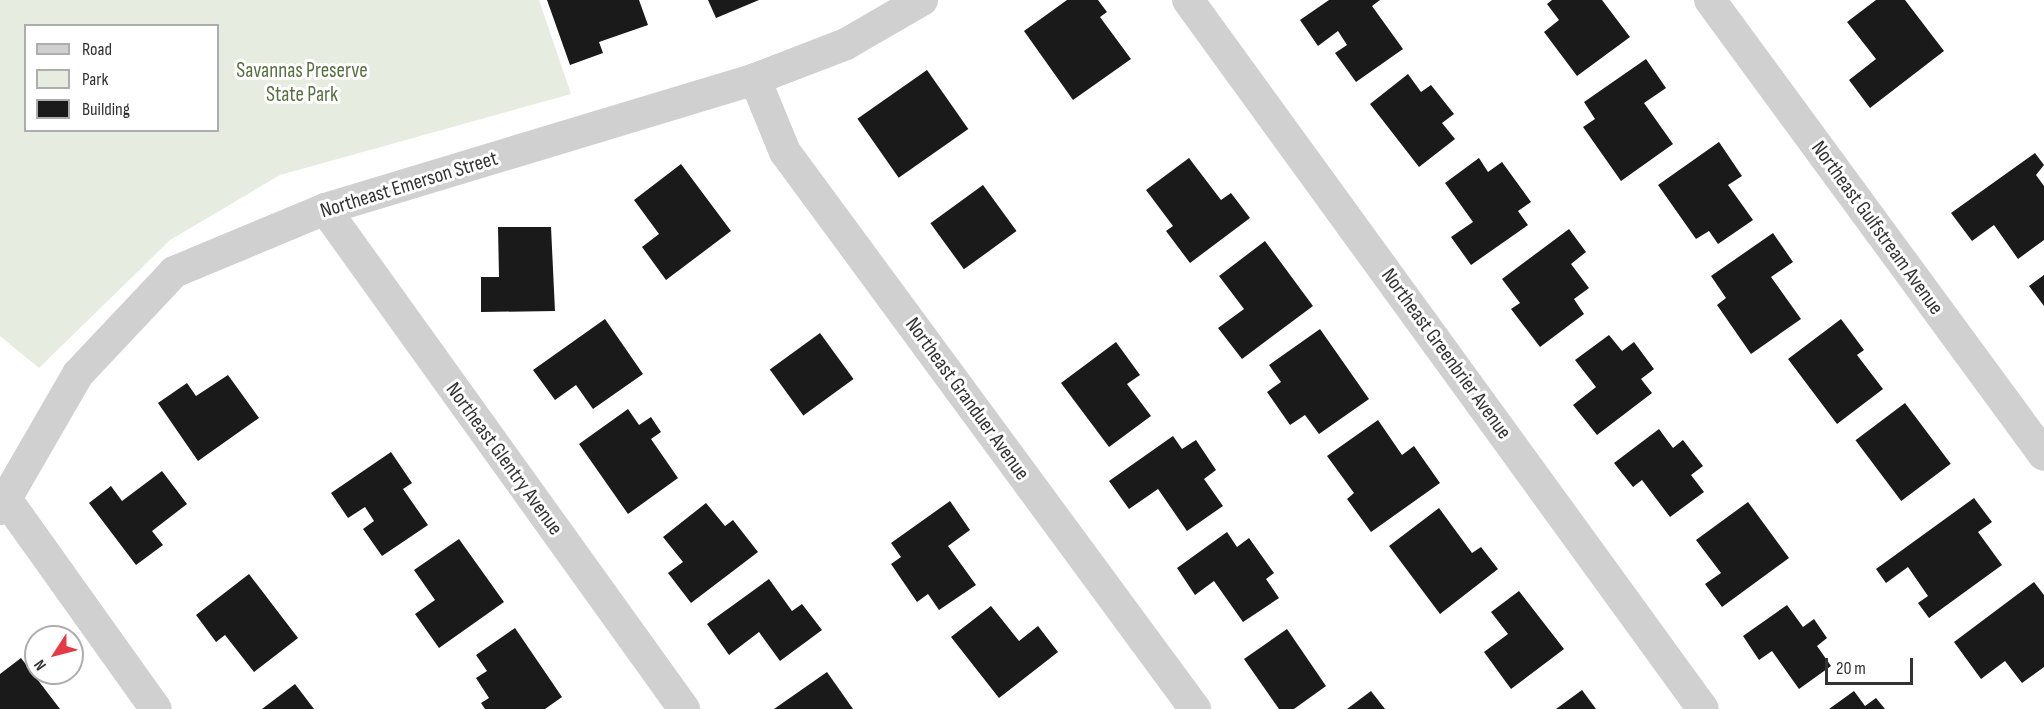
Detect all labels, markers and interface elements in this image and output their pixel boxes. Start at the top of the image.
legend [24,24,219,132]
text: Road [82,39,112,60]
park label: Savannas Preserve State Park [236,58,368,108]
text: Park [82,69,108,90]
text: Building [82,99,130,120]
street label: Northeast Gulfstream Avenue [1806,136,1948,320]
street label: Northeast Emerson Street [317,146,501,224]
street label: Northeast Greenbrier Avenue [1376,264,1516,444]
street label: Northeast Granduer Avenue [900,313,1034,485]
street label: Northeast Glentry Avenue [440,378,568,540]
north arrow [24,625,84,685]
scale bar [1828,646,1916,684]
text: N [30,656,51,674]
text: 20 m [1836,658,1866,679]

